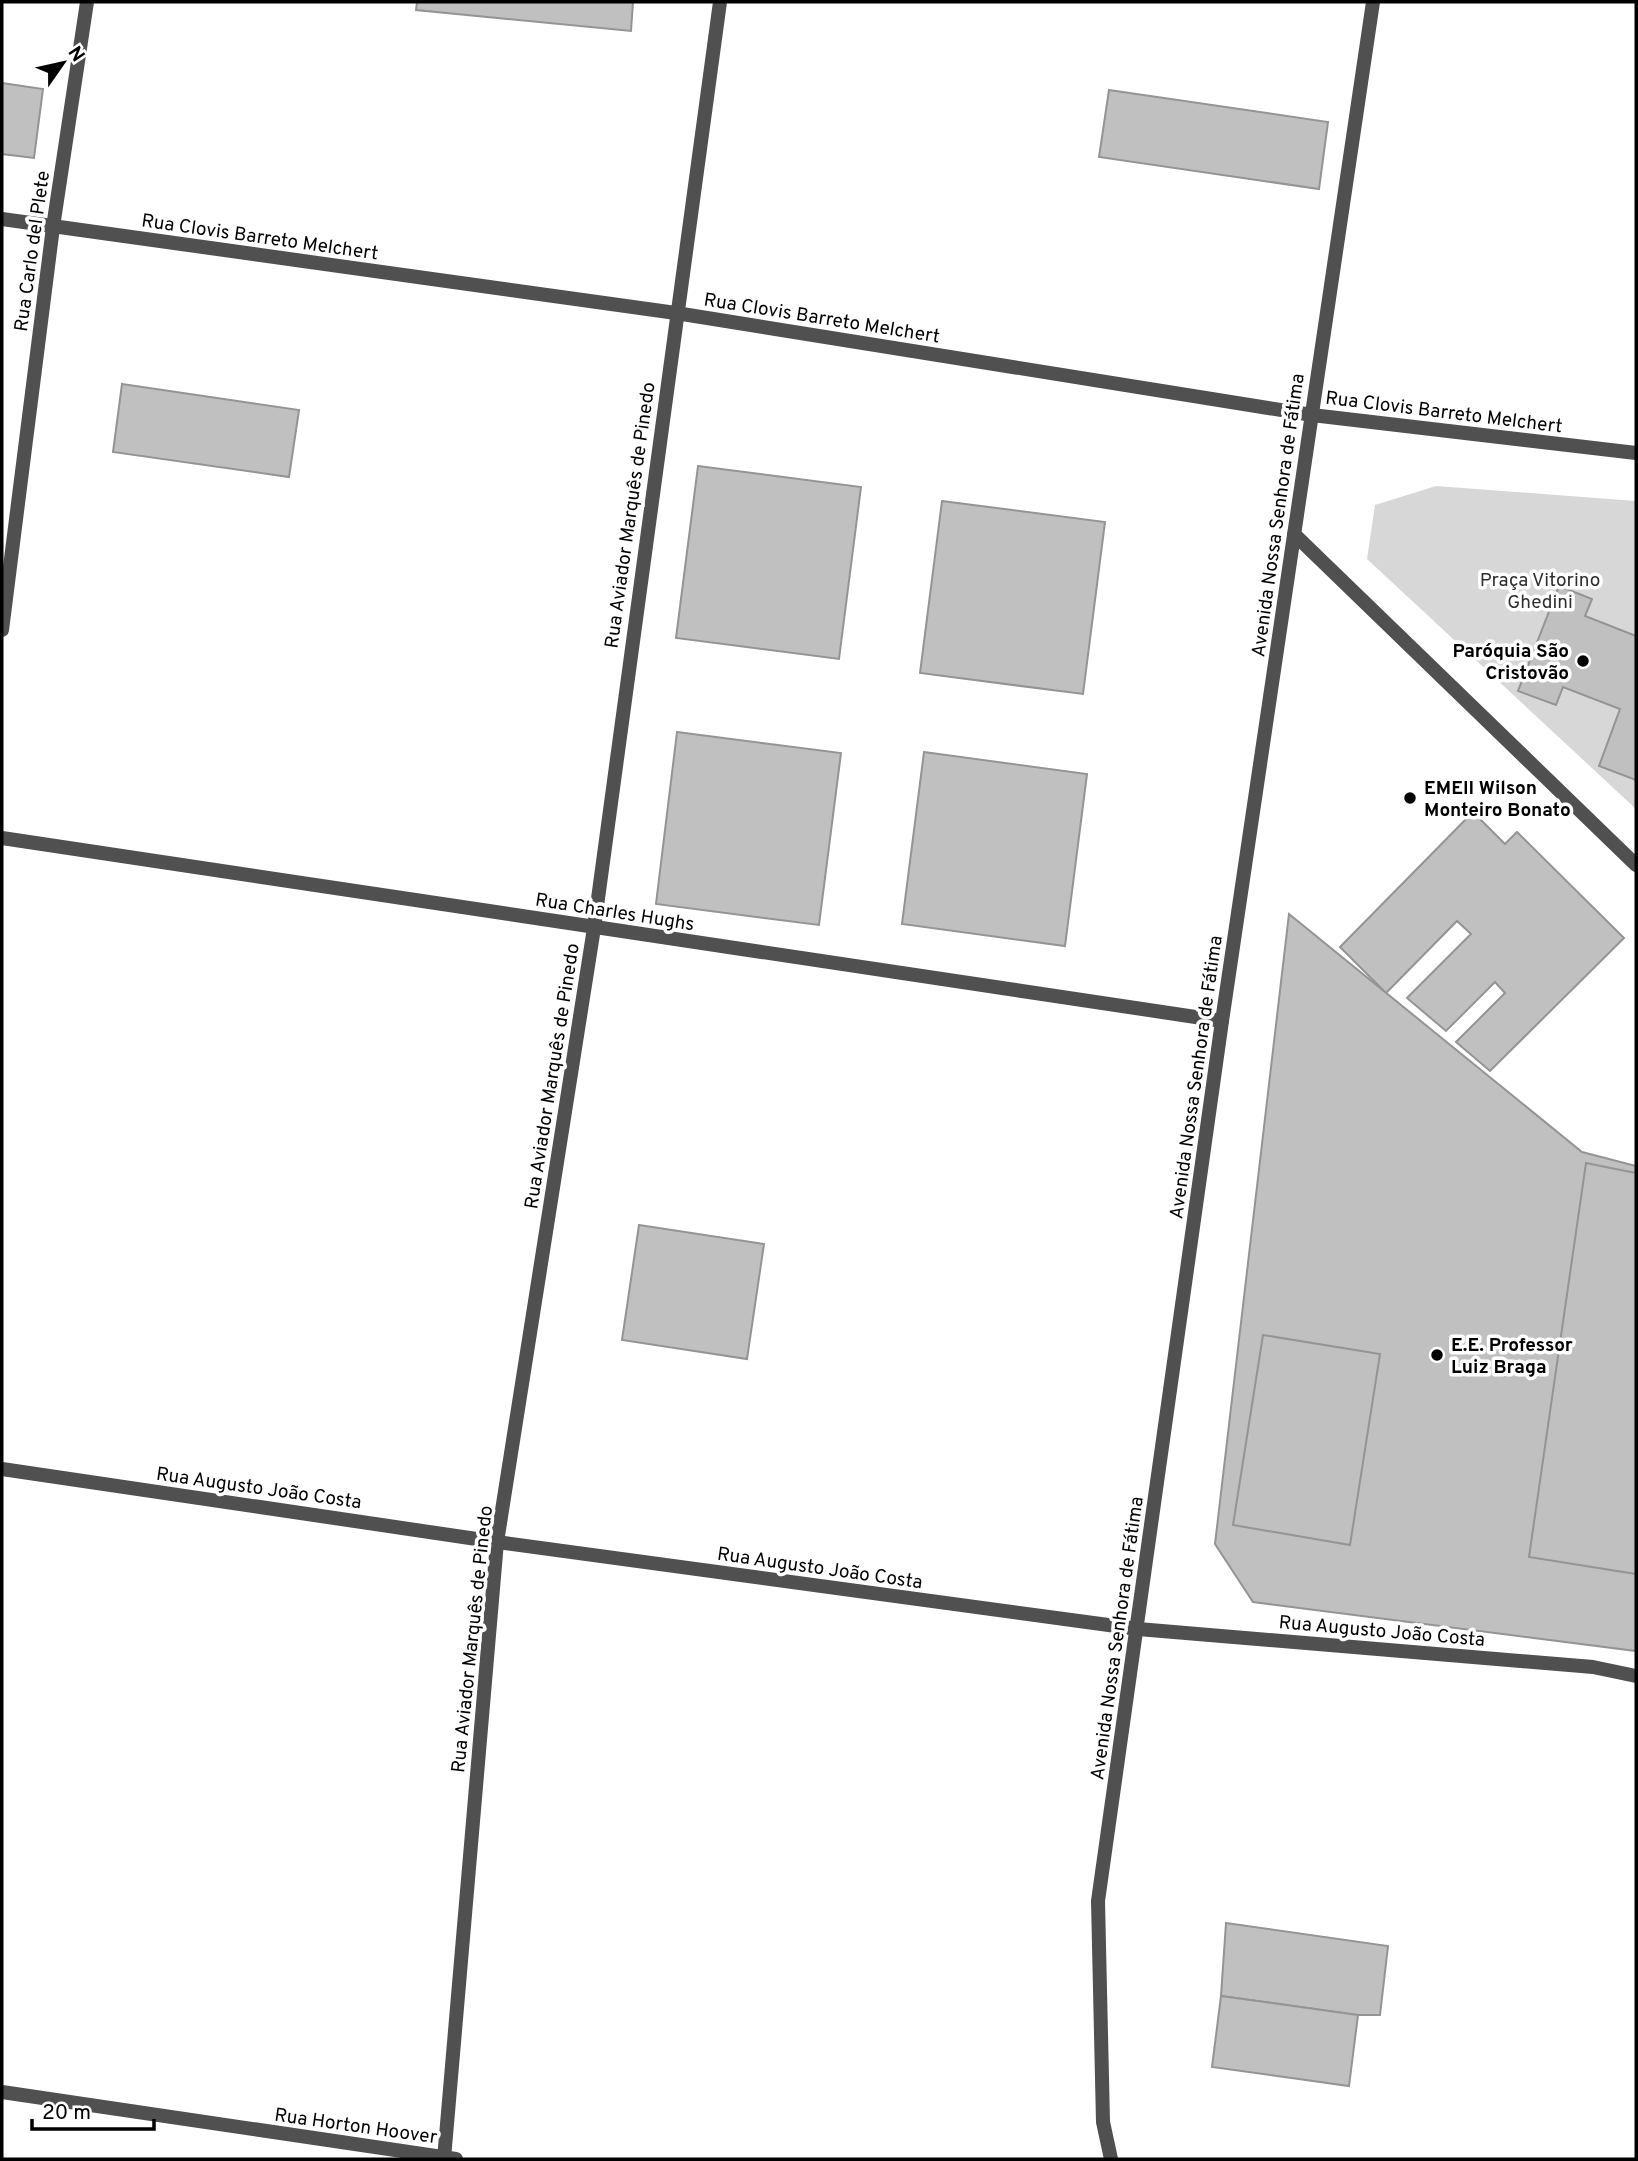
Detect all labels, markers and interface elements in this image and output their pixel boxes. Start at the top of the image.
north arrow [28,28,98,98]
text: N [62,42,89,67]
street label: Rua Carlo del Plete [10,169,56,333]
street label: Rua Clovis Barreto Melchert [140,209,380,266]
street label: Rua Clovis Barreto Melchert [702,288,941,350]
street label: Avenida Nossa Senhora de Fátima [1247,372,1311,659]
street label: Rua Aviador Marquês de Pinedo [600,381,662,650]
street label: Rua Clovis Barreto Melchert [1324,387,1564,439]
park label: Praça Vitorino Ghedini [1480,569,1600,615]
place label: Paróquia São Cristovão [1452,640,1569,686]
marker: Paróquia São Cristovão [1575,653,1591,669]
place label: EMEII Wilson Monteiro Bonato [1424,777,1571,823]
marker: EMEII Wilson Monteiro Bonato [1402,790,1418,806]
street label: Rua Charles Hughs [533,889,696,937]
street label: Avenida Nossa Senhora de Fátima [1165,934,1229,1221]
street label: Rua Aviador Marquês de Pinedo [520,942,586,1211]
place label: E.E. Professor Luiz Braga [1451,1334,1573,1380]
marker: E.E. Professor Luiz Braga [1429,1347,1445,1363]
street label: Rua Augusto João Costa [155,1463,363,1515]
street label: Avenida Nossa Senhora de Fátima [1086,1495,1150,1782]
street label: Rua Aviador Marquês de Pinedo [447,1504,499,1774]
street label: Rua Augusto João Costa [716,1543,924,1595]
street label: Rua Augusto João Costa [1278,1611,1486,1653]
scale bar [32,2088,154,2132]
text: 20 m [42,2100,91,2127]
street label: Rua Horton Hoover [273,2104,439,2150]

